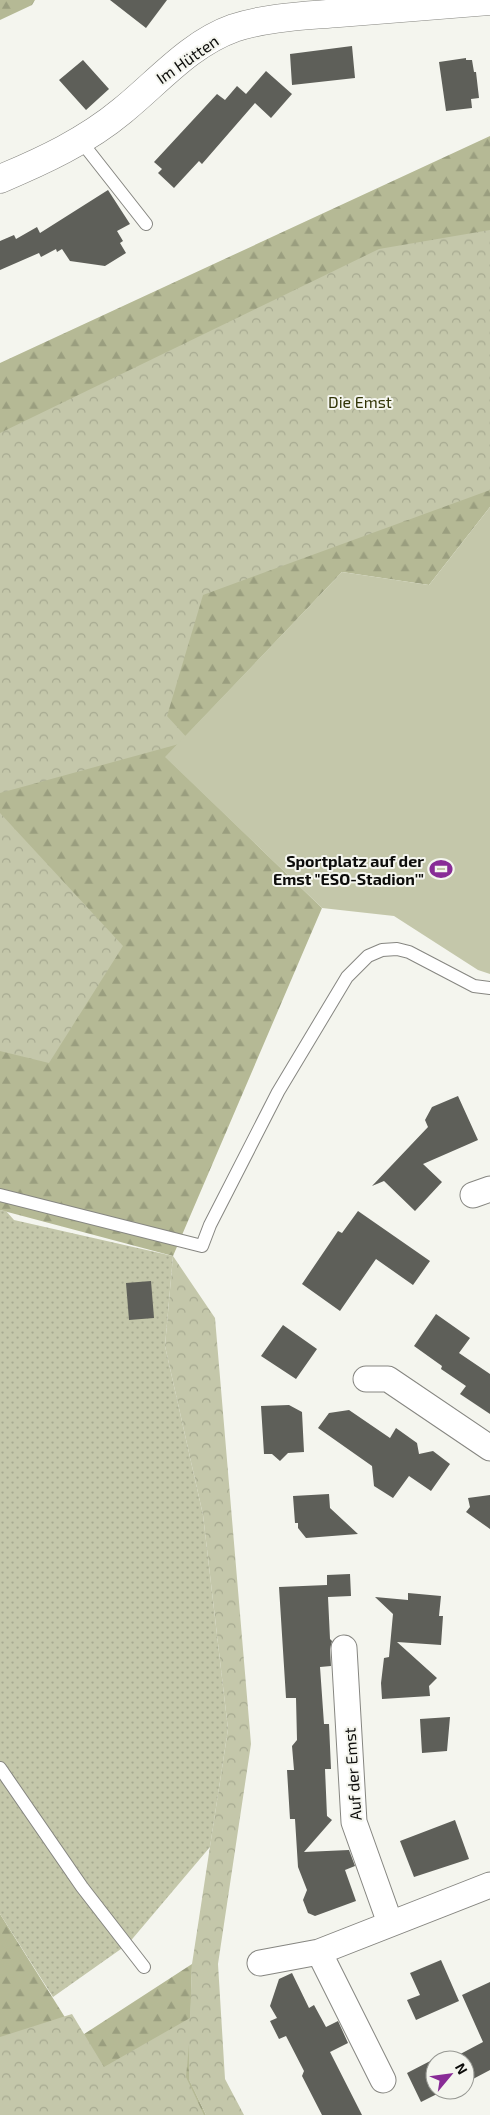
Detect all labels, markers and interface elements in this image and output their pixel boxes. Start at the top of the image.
street label: Im Hütten [152,31,222,87]
park label: Die Emst [328,392,392,411]
place label: Sportplatz auf der Emst "ESO-Stadion'" [273,851,424,888]
sports icon: Sportplatz auf der Emst "ESO-Stadion'" [428,856,454,882]
street label: Auf der Emst [339,1727,365,1821]
north arrow [425,2050,475,2100]
text: N [452,2060,472,2077]

